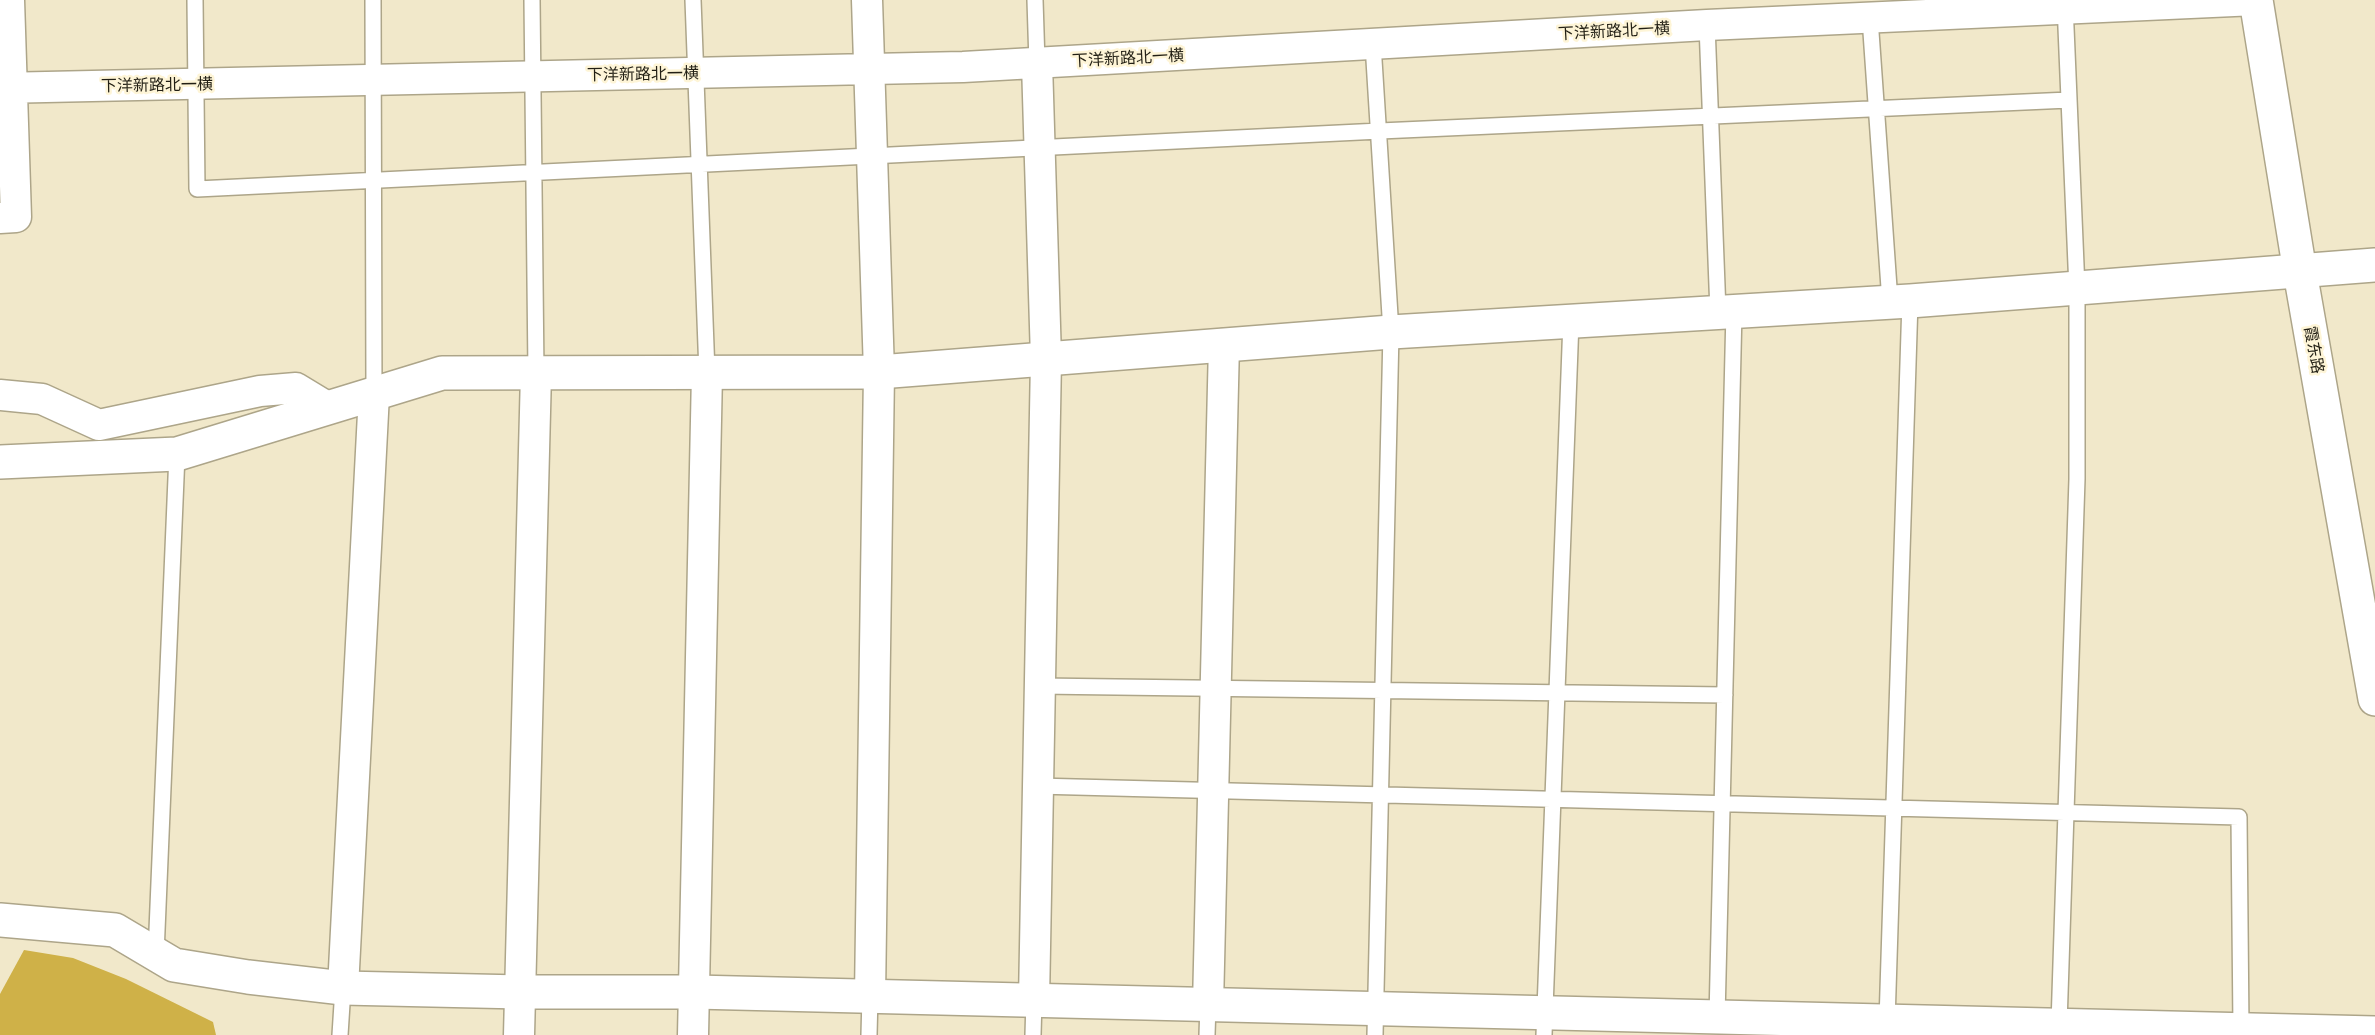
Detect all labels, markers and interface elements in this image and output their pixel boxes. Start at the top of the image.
street label: 下洋新路北一横 [1558,18,1670,44]
street label: 下洋新路北一横 [1072,45,1184,71]
street label: 下洋新路北一横 [587,63,699,85]
street label: 下洋新路北一横 [101,74,213,96]
street label: 霞东路 [2300,325,2328,375]

